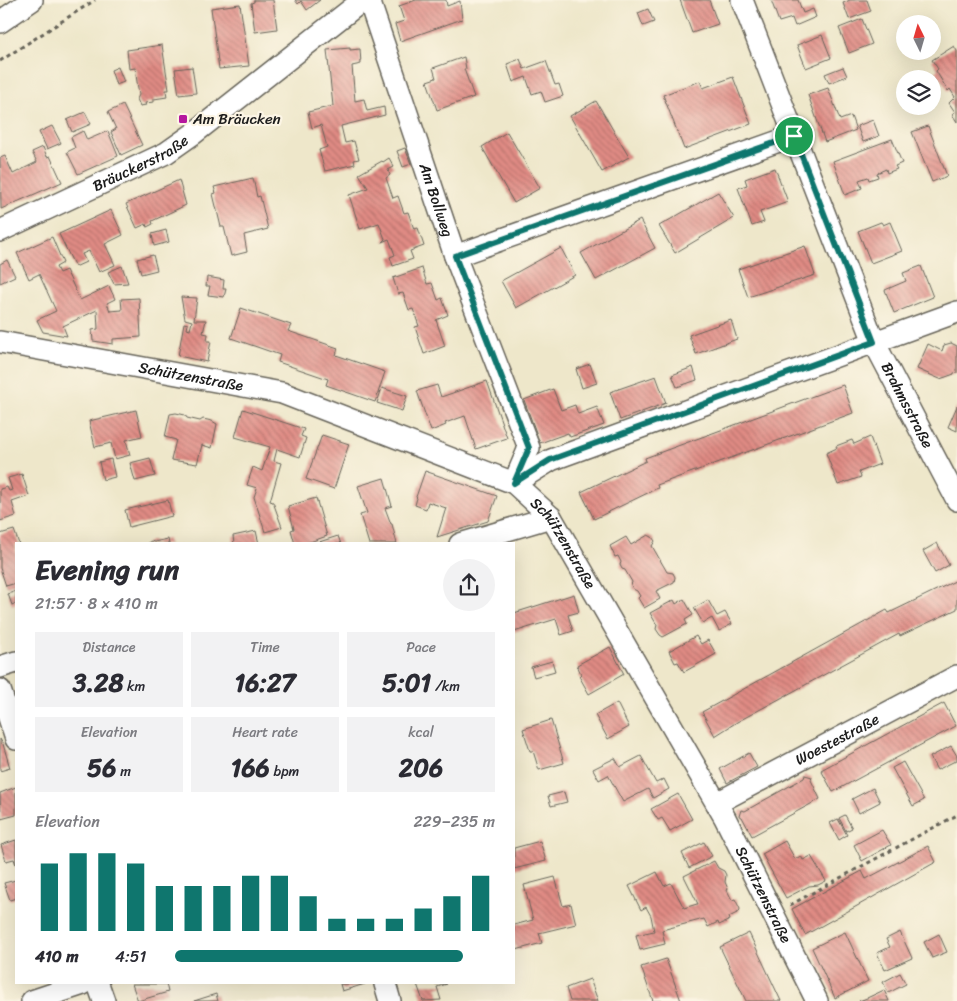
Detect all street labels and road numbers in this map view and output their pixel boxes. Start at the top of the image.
street label: Bräuckerstraße [88,128,194,199]
street label: Am Bollweg [411,159,461,241]
street label: Schützenstraße [137,354,245,399]
street label: Brahmsstraße [874,357,941,453]
street label: Schützenstraße [524,491,603,594]
street label: Woestestraße [790,706,884,772]
street label: Schützenstraße [728,841,799,948]

